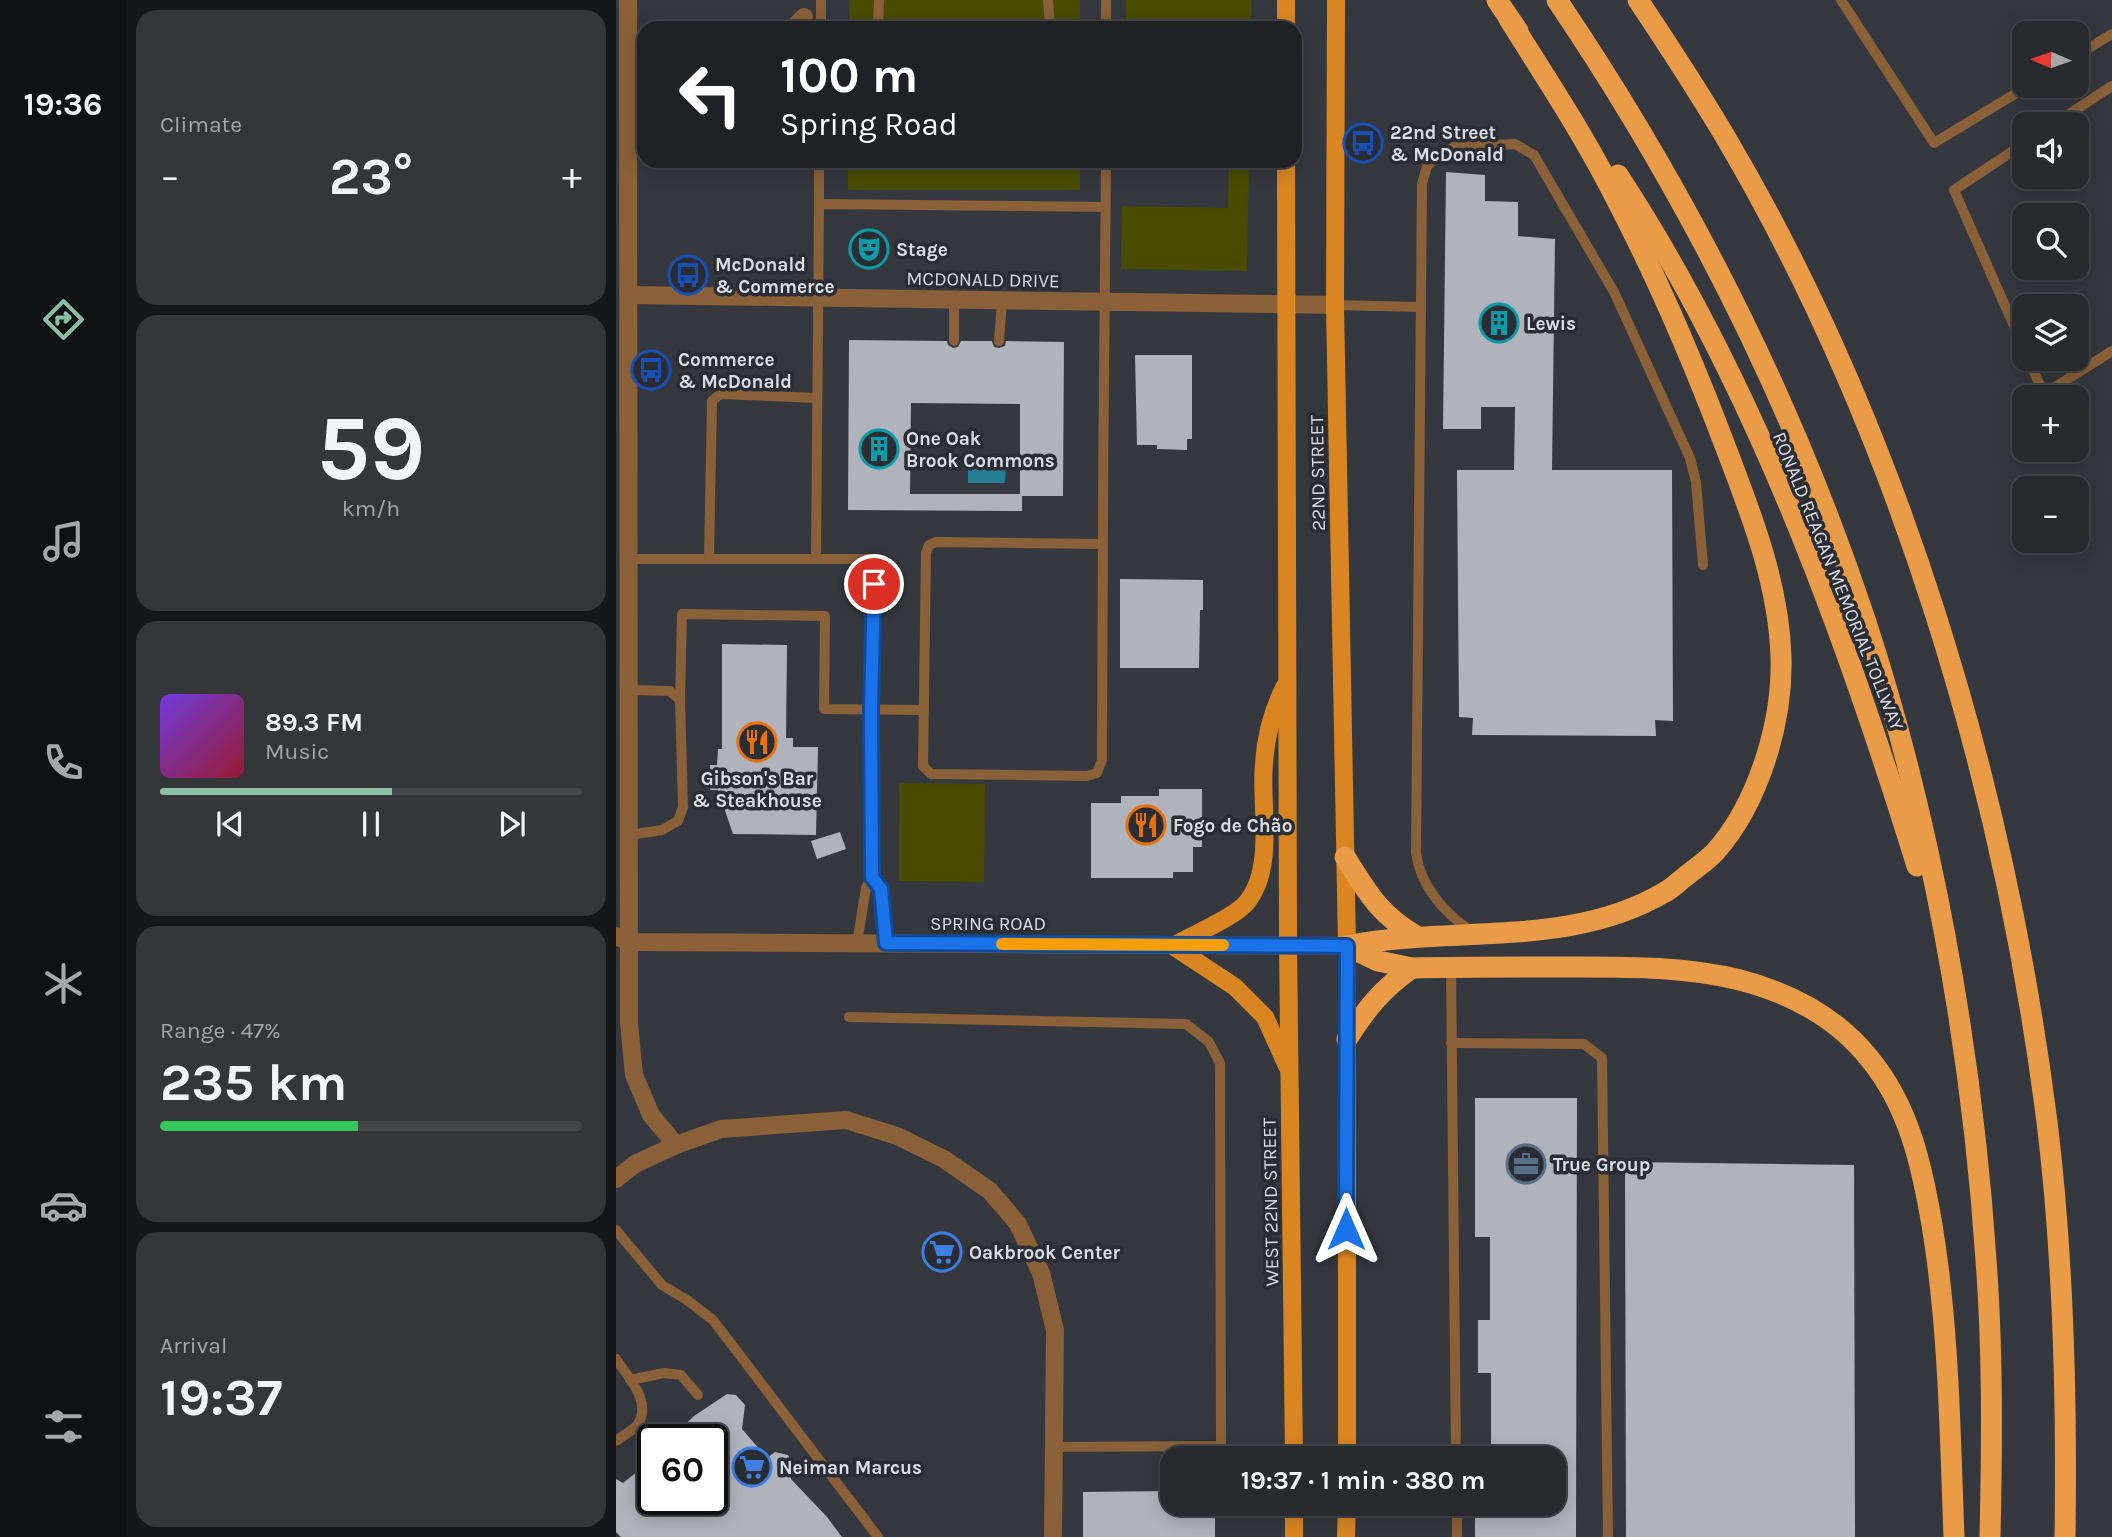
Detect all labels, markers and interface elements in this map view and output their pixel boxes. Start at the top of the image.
north arrow [2012,21,2090,98]
map controls [2012,21,2089,553]
text: 100 m [780,47,918,104]
icon: left [665,49,756,140]
text: 19:36 [24,86,102,123]
text: Spring Road [780,106,958,143]
text: Climate [160,111,242,138]
button: sound [2012,112,2089,189]
bus stop icon: 22nd Street & McDonald [1342,122,1384,164]
place label: 22nd Street & McDonald [1390,122,1504,166]
text: 23° [329,146,413,207]
text: − [160,154,180,199]
text: + [562,154,582,199]
button: search [2012,203,2089,280]
theatre icon: Stage [848,228,890,270]
place label: Stage [896,239,948,261]
bus stop icon: McDonald & Commerce [667,254,709,296]
place label: McDonald & Commerce [715,254,835,298]
street label: MCDONALD DRIVE [906,268,1060,292]
button: layers [2012,294,2089,371]
icon: directions [39,295,88,344]
building icon: Lewis [1478,302,1520,344]
place label: Lewis [1526,313,1576,335]
bus stop icon: Commerce & McDonald [630,349,672,391]
place label: Commerce & McDonald [678,349,792,393]
button: + [2012,385,2089,462]
text: 59 [317,396,425,502]
street label: 22ND STREET [1306,415,1330,531]
building icon: One Oak Brook Commons [858,428,900,470]
place label: One Oak Brook Commons [906,428,1055,472]
street label: RONALD REAGAN MEMORIAL TOLLWAY [1768,429,1908,734]
button: − [2012,476,2089,553]
text: km/h [342,495,400,522]
icon: music [39,517,88,566]
pin [844,554,904,614]
icon: arrive [855,565,893,603]
text: 89.3 FM [265,707,363,738]
restaurant icon: Gibson's Bar & Steakhouse [736,721,778,763]
icon: phone [39,738,88,787]
text: Music [265,738,329,765]
place label: Gibson's Bar & Steakhouse [692,768,822,812]
restaurant icon: Fogo de Chão [1125,804,1167,846]
icon: previous [211,805,249,843]
icon: pause [352,805,390,843]
icon: next [493,805,531,843]
place label: Fogo de Chão [1173,815,1292,837]
street label: SPRING ROAD [930,913,1046,935]
icon: climate [39,959,88,1008]
text: Range · 47% [160,1017,281,1044]
text: 235 km [160,1052,347,1113]
street label: WEST 22ND STREET [1259,1117,1283,1287]
office icon: True Group [1505,1143,1547,1185]
place label: True Group [1553,1154,1650,1176]
icon: car [39,1181,88,1230]
position arrow [1309,1192,1383,1266]
supermarket icon: Oakbrook Center [921,1231,963,1273]
place label: Oakbrook Center [969,1242,1121,1264]
text: Arrival [160,1332,227,1359]
text: 19:37 [160,1367,283,1428]
icon: filters [39,1402,88,1451]
speed limit sign: 60 [637,1424,728,1515]
supermarket icon: Neiman Marcus [731,1446,773,1488]
place label: Neiman Marcus [779,1457,922,1479]
text: 19:37 · 1 min · 380 m [1241,1465,1485,1496]

